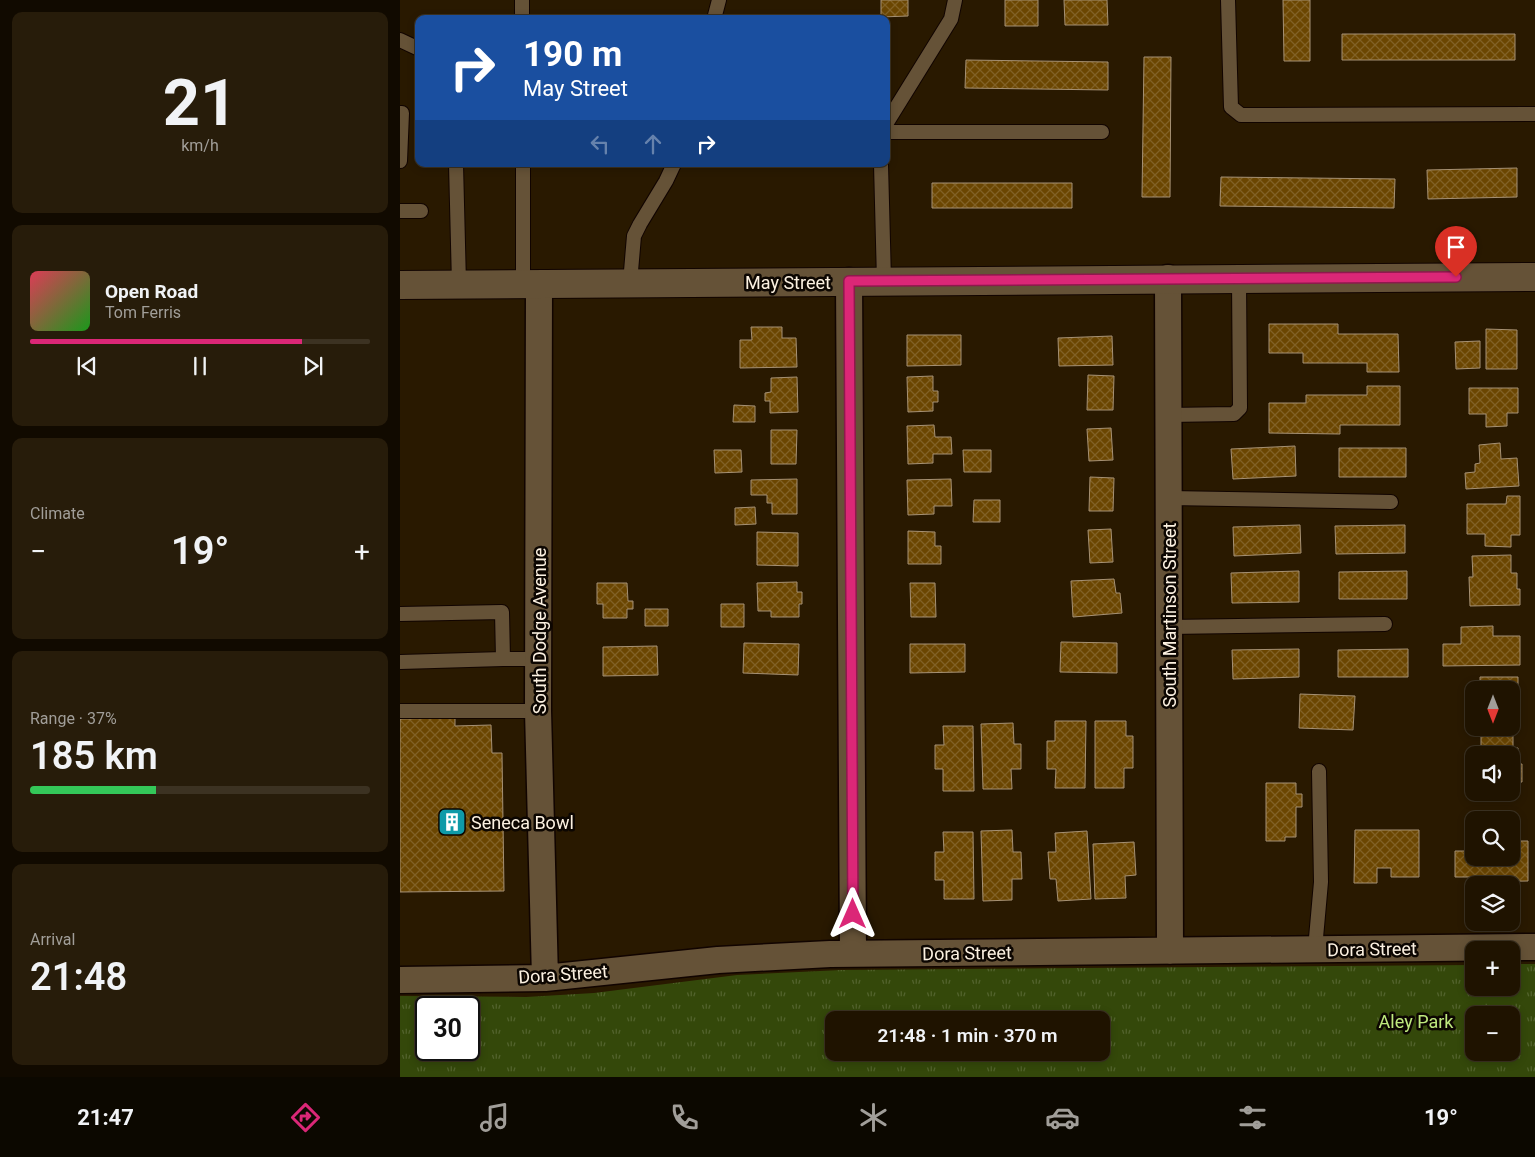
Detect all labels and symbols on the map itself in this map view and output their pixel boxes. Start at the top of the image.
pin [1435,226,1477,277]
street label: May Street [745,272,831,293]
street label: South Martinson Street [1159,522,1180,707]
street label: South Dodge Avenue [529,548,550,714]
north arrow [1465,681,1520,736]
building icon: Seneca Bowl [437,807,467,837]
place label: Seneca Bowl [471,812,574,833]
position arrow [826,887,878,939]
street label: Dora Street [1327,938,1417,960]
street label: Dora Street [922,942,1012,964]
street label: Dora Street [518,960,609,988]
speed limit sign: 30 [415,996,480,1061]
park label: Aley Park [1379,1011,1454,1032]

